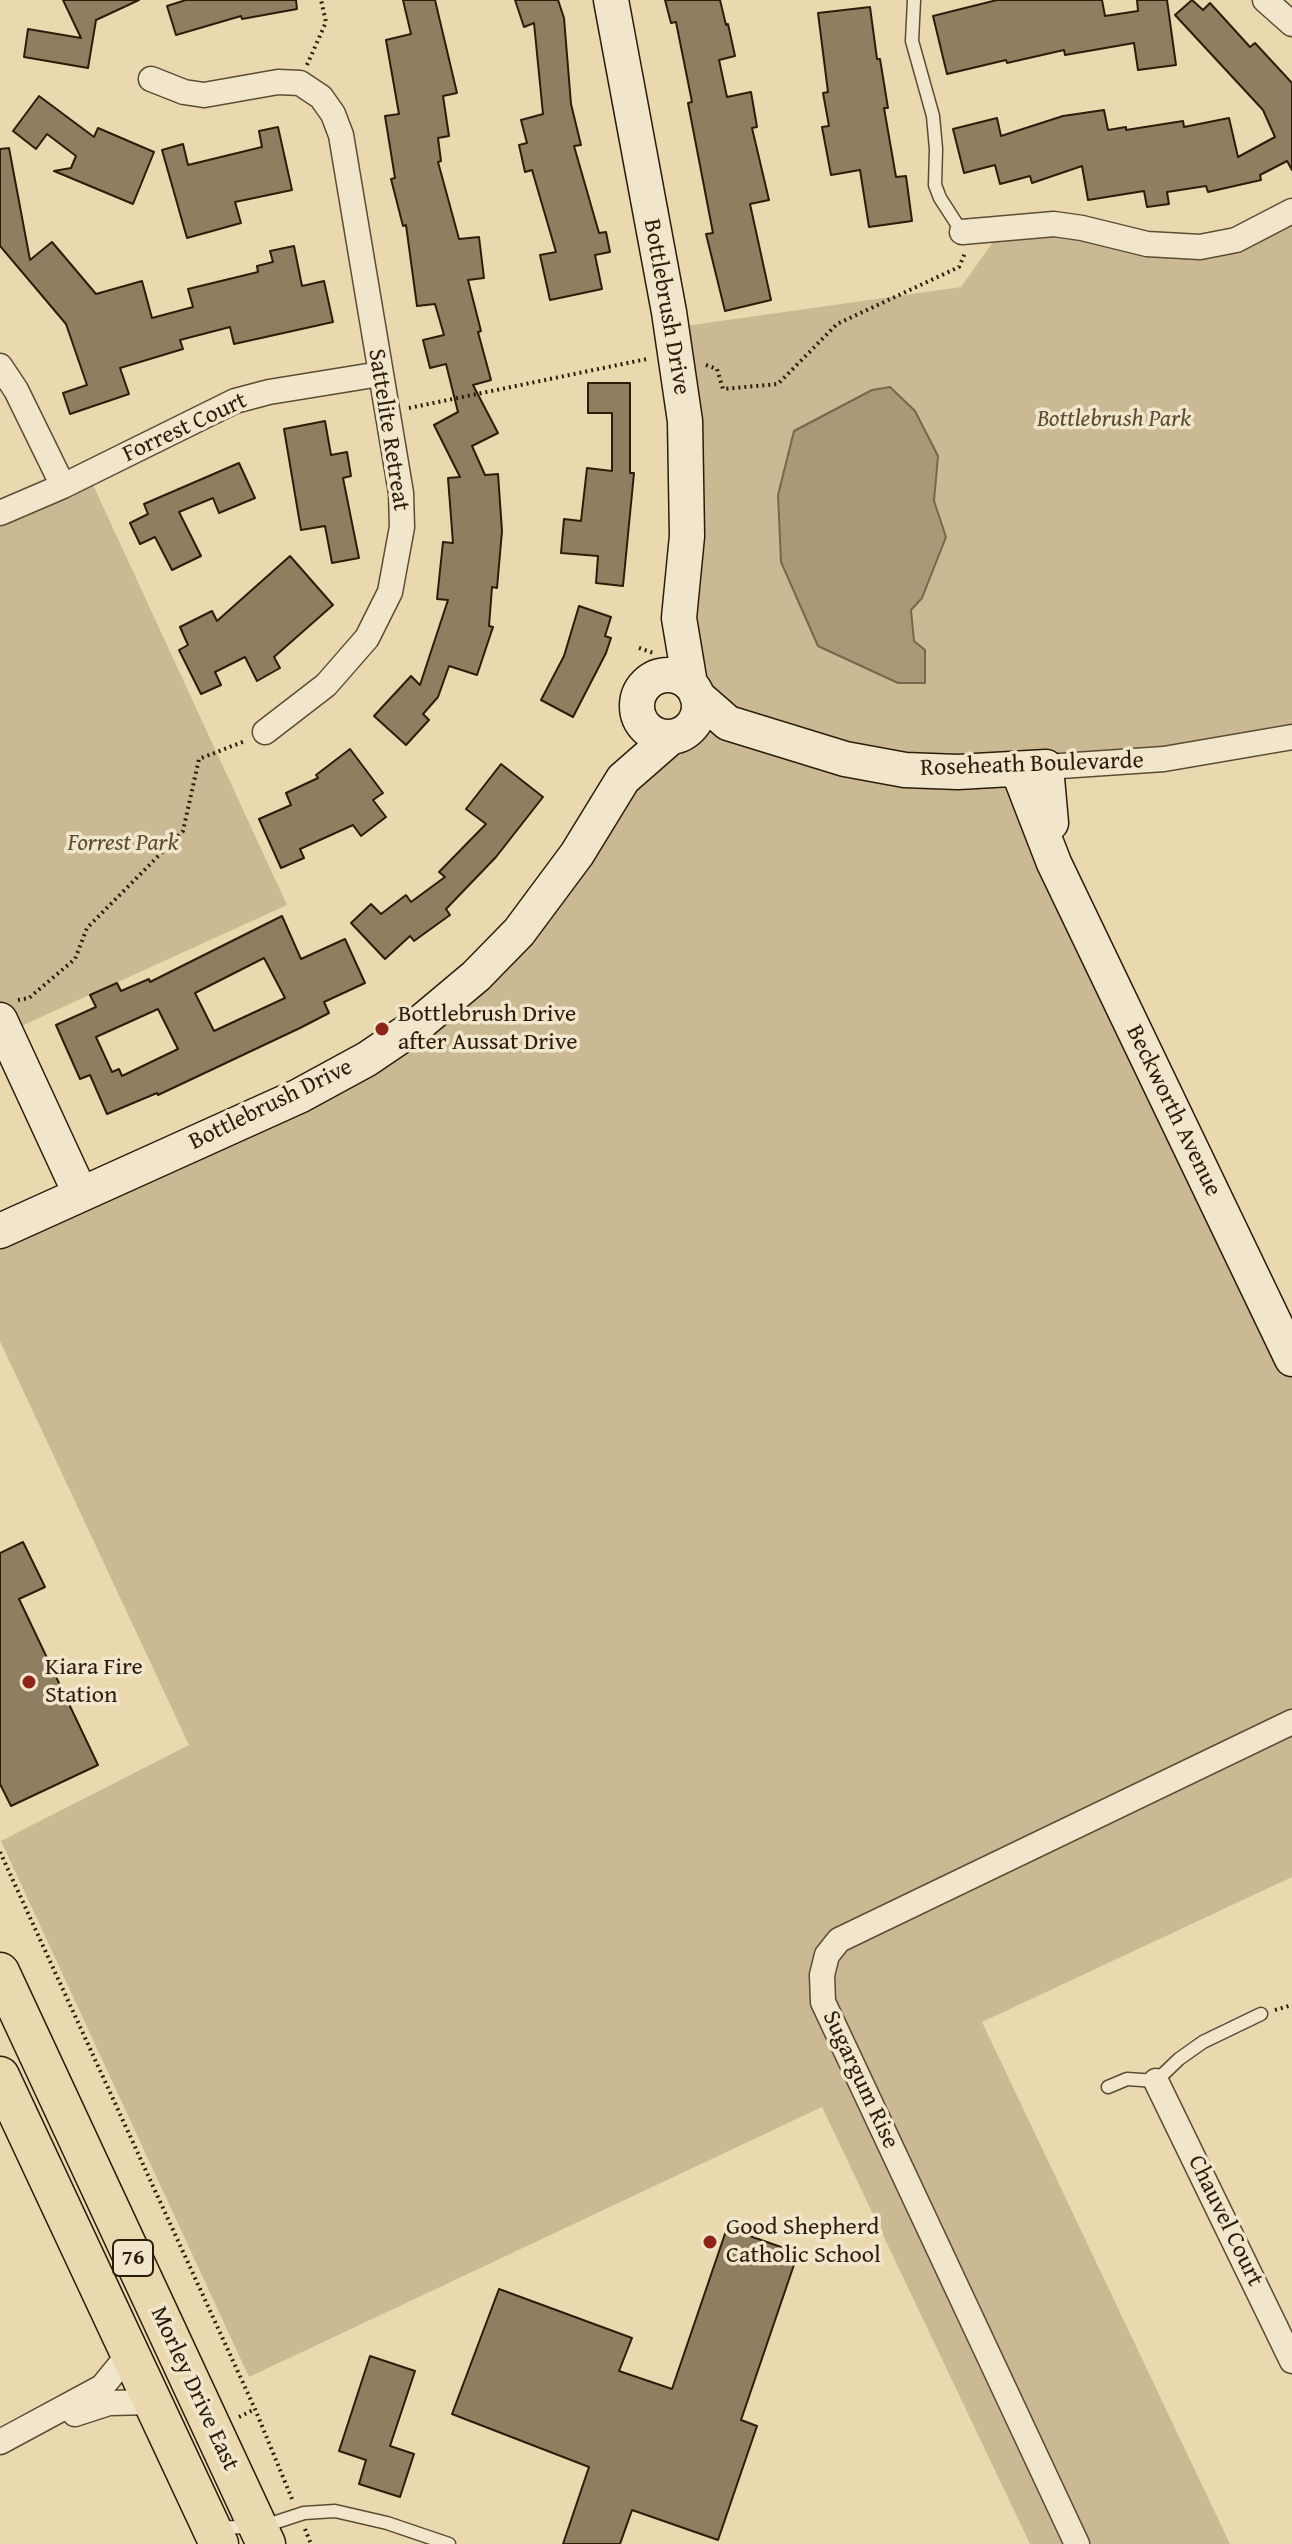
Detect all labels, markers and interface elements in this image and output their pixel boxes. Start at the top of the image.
street label: Bottlebrush Drive [636,217,696,397]
street label: Sattelite Retreat [361,347,415,513]
street label: Forrest Court [118,387,252,469]
park label: Bottlebrush Park [1037,406,1191,434]
street label: Roseheath Boulevarde [920,747,1144,783]
park label: Forrest Park [68,830,178,858]
place label: Bottlebrush Drive after Aussat Drive [398,1001,577,1057]
marker: Bottlebrush Drive after Aussat Drive [373,1020,391,1038]
street label: Beckworth Avenue [1119,1021,1227,1201]
street label: Bottlebrush Drive [185,1053,357,1157]
place label: Kiara Fire Station [45,1654,143,1710]
marker: Kiara Fire Station [20,1673,38,1691]
street label: Sugargum Rise [815,2006,905,2154]
street label: Chauvel Court [1181,2151,1269,2291]
place label: Good Shepherd Catholic School [726,2214,881,2270]
marker: Good Shepherd Catholic School [701,2233,719,2251]
road number: 76 [113,2240,153,2276]
street label: Morley Drive East [143,2302,245,2476]

